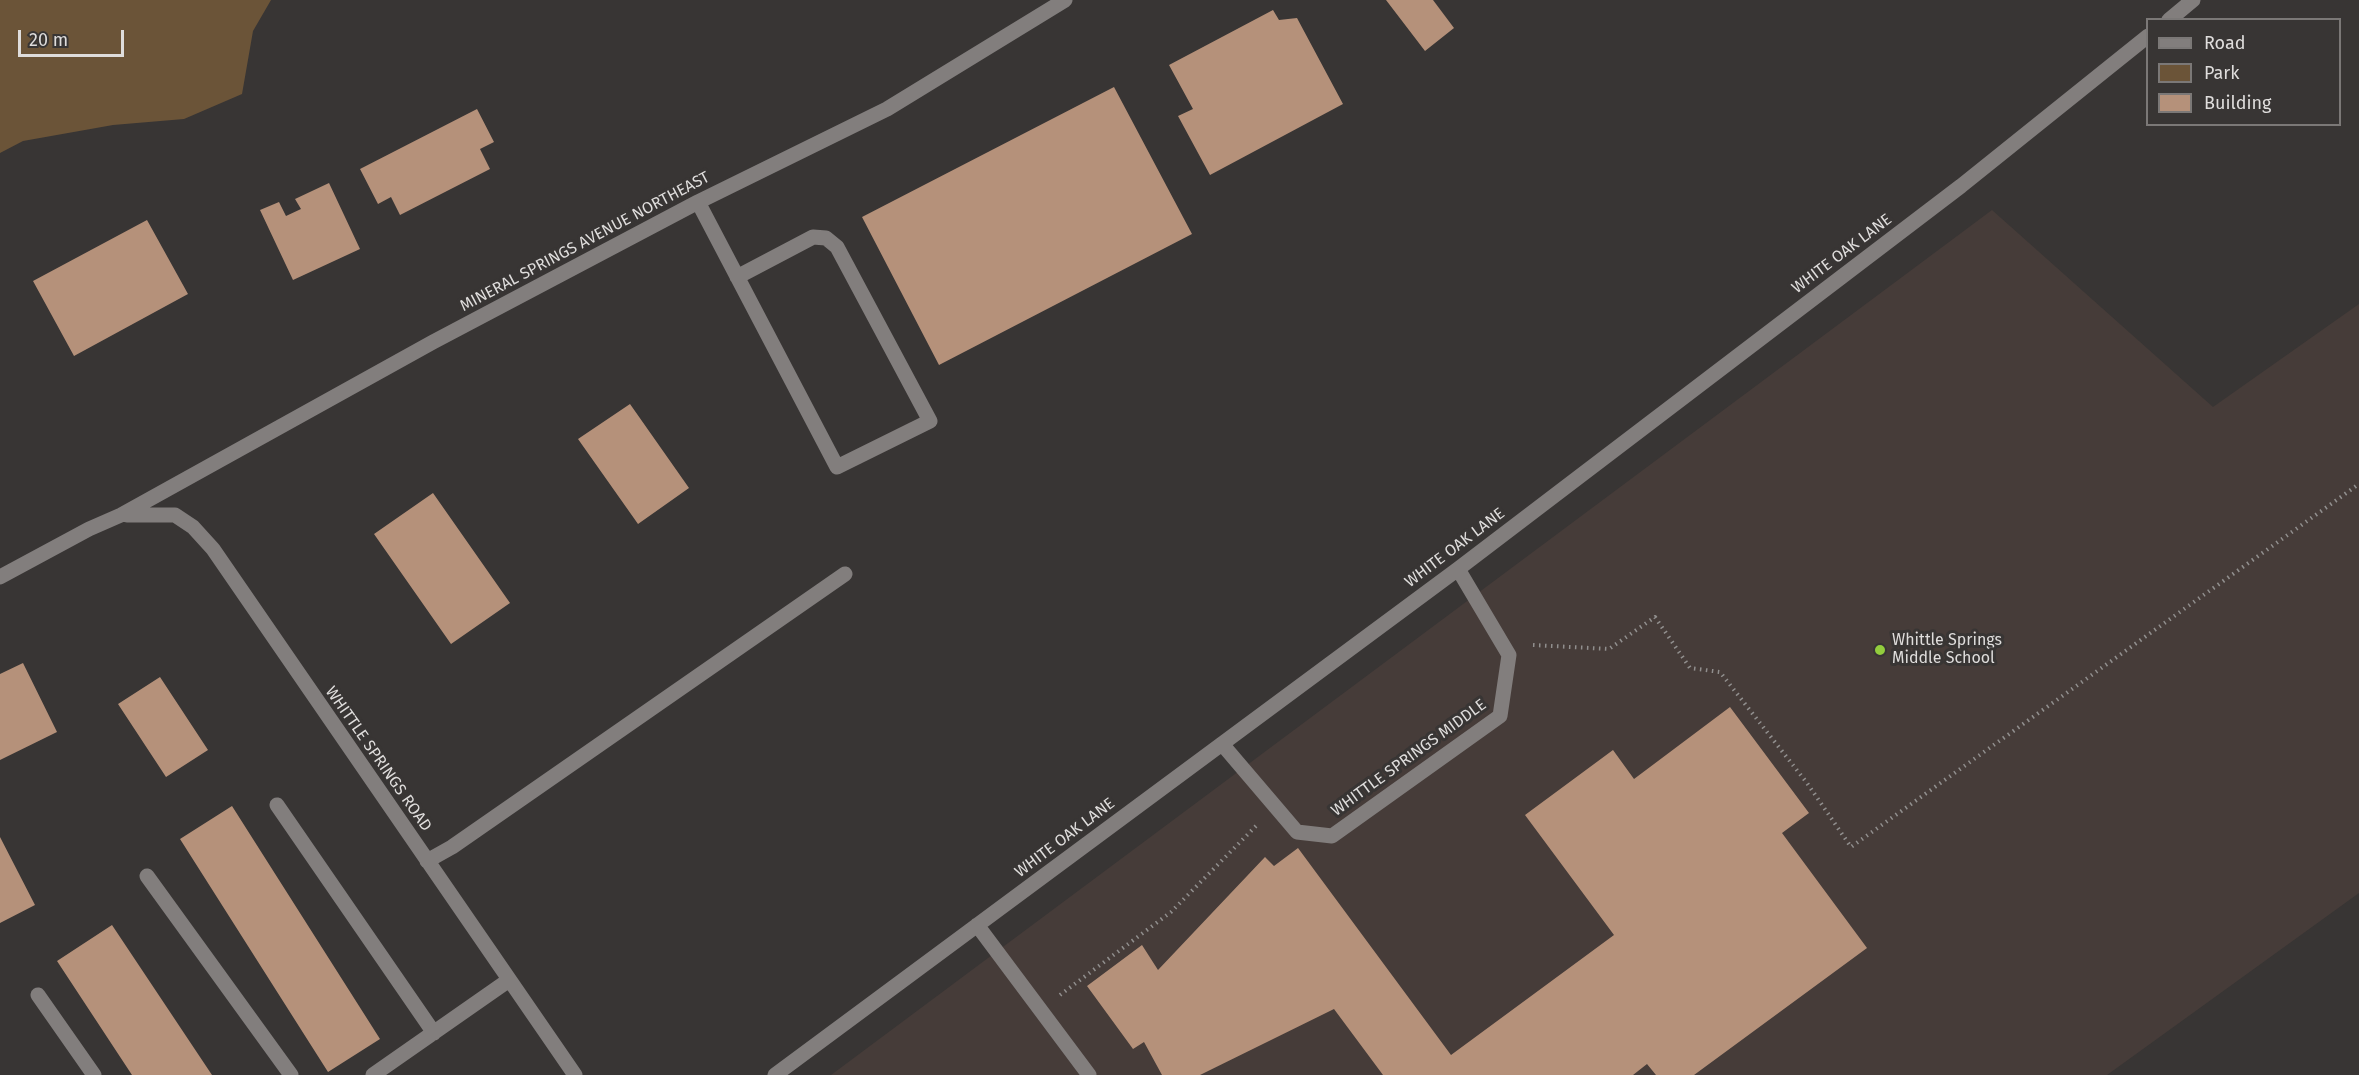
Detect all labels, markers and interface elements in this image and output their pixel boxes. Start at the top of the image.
scale bar [21,18,128,56]
legend [2146,18,2341,126]
text: 20 m [29,29,68,51]
text: Road [2204,32,2246,54]
text: Park [2204,62,2239,84]
text: Building [2204,92,2271,114]
street label: MINERAL SPRINGS AVENUE NORTHEAST [457,168,713,316]
street label: WHITE OAK LANE [1788,210,1896,298]
street label: WHITE OAK LANE [1401,504,1509,592]
place label: Whittle Springs Middle School [1892,631,2002,669]
marker: Whittle Springs Middle School [1873,643,1887,657]
street label: WHITTLE SPRINGS ROAD [321,683,435,835]
street label: WHITTLE SPRINGS MIDDLE [1328,695,1490,821]
street label: WHITE OAK LANE [1011,794,1119,882]

